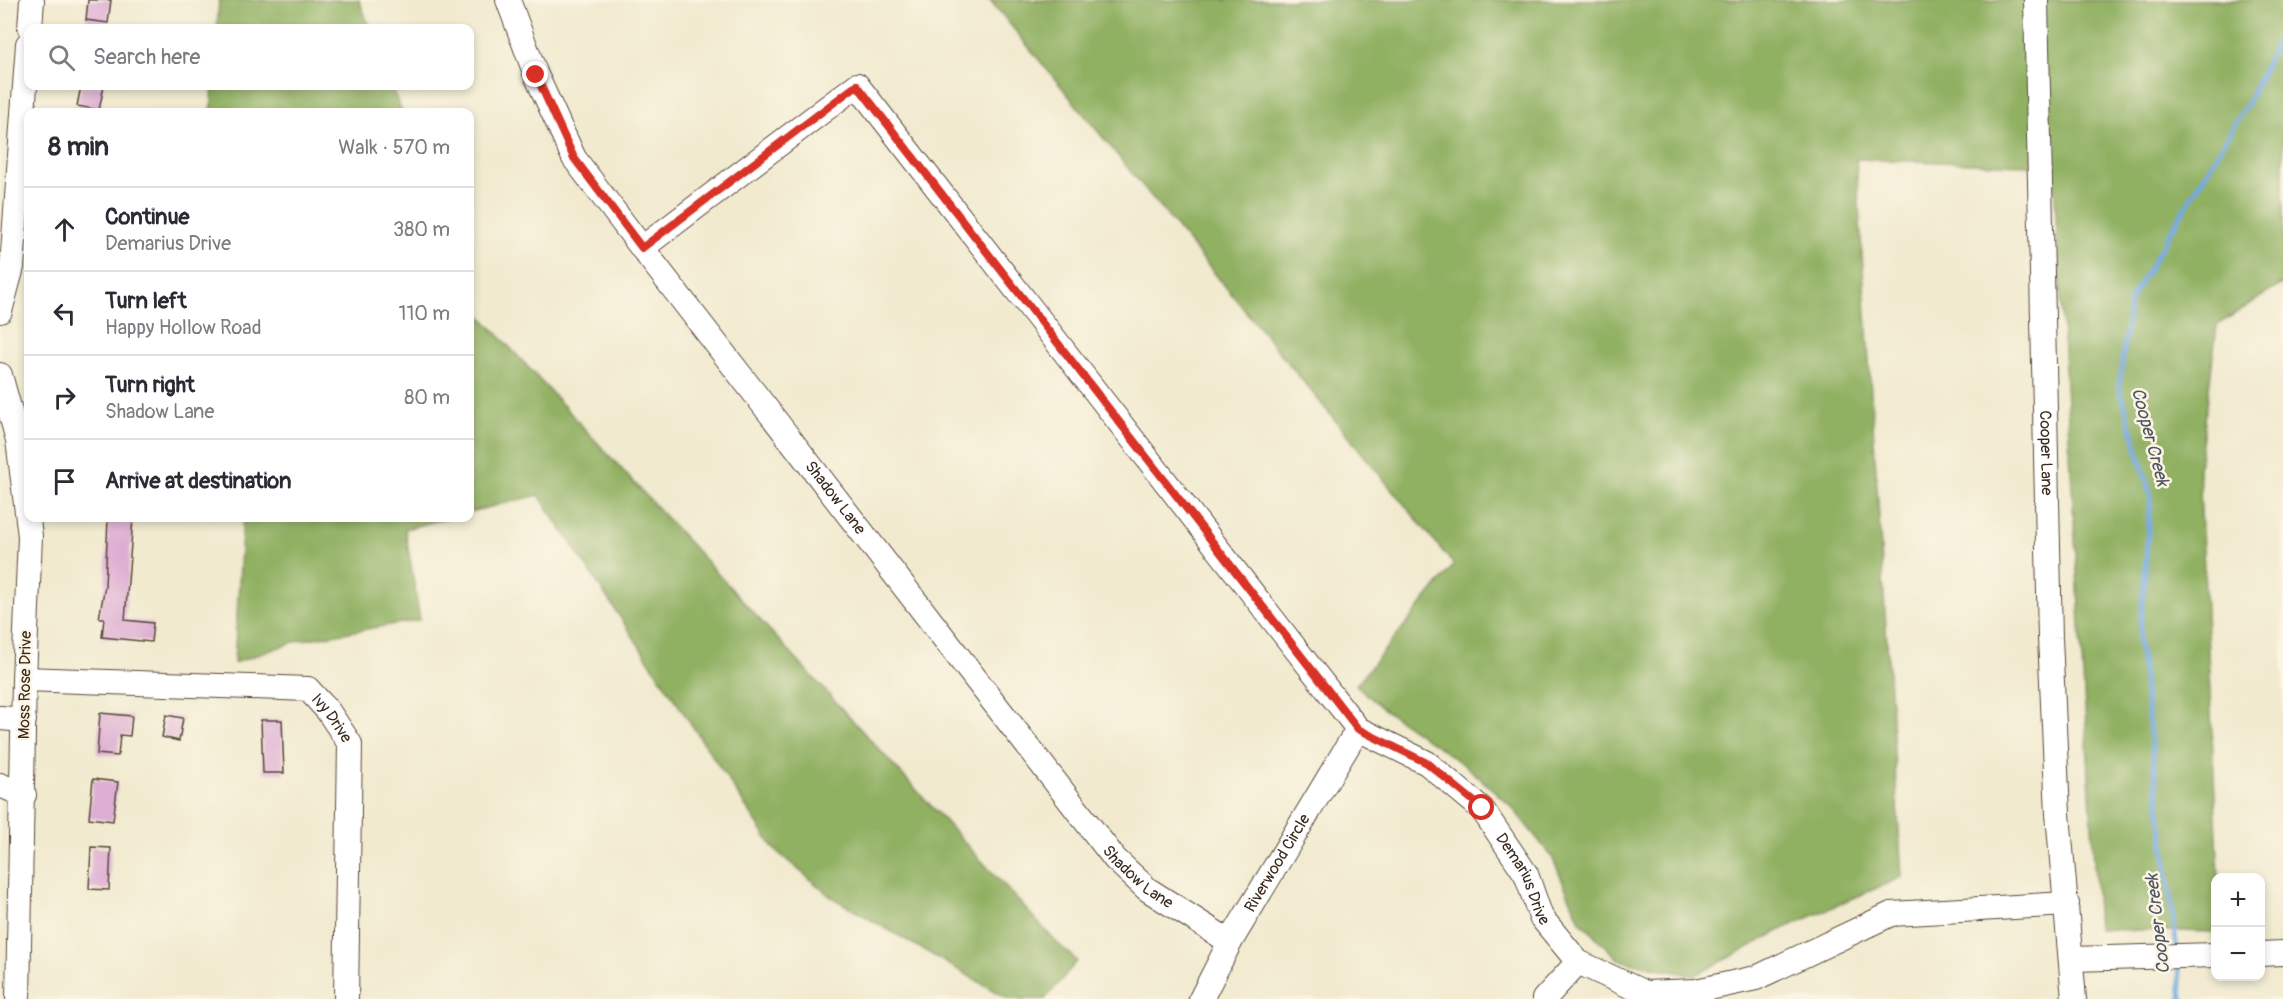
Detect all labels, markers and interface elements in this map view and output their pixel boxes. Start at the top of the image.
search box [24,24,474,90]
icon: search [45,41,78,74]
text: Search here [93,43,200,71]
route end [522,61,548,87]
text: 8 min [48,131,109,163]
text: Walk · 570 m [338,135,450,160]
text: Continue [105,203,189,231]
icon: ahead [48,213,81,246]
text: 380 m [393,217,450,242]
text: Demarius Drive [105,231,231,256]
text: Turn left [105,287,187,315]
icon: left [48,297,81,330]
text: 110 m [399,301,450,326]
text: Happy Hollow Road [105,315,261,340]
text: Turn right [105,371,195,399]
icon: right [48,381,81,414]
text: 80 m [404,385,450,410]
water label: Cooper Creek [2126,385,2175,490]
text: Shadow Lane [105,399,214,424]
street label: Cooper Lane [2035,410,2057,496]
street label: Shadow Lane [801,457,870,539]
icon: arrive [48,465,81,498]
text: Arrive at destination [105,467,291,495]
street label: Moss Rose Drive [14,631,36,739]
street label: Ivy Drive [307,689,356,747]
route start [1468,794,1494,820]
street label: Riverwood Circle [1240,810,1315,916]
street label: Demarius Drive [1491,829,1554,930]
street label: Shadow Lane [1098,841,1177,913]
water label: Cooper Creek [2140,871,2176,975]
map controls [2211,873,2265,981]
button: + [2211,873,2265,927]
button: − [2211,927,2265,981]

